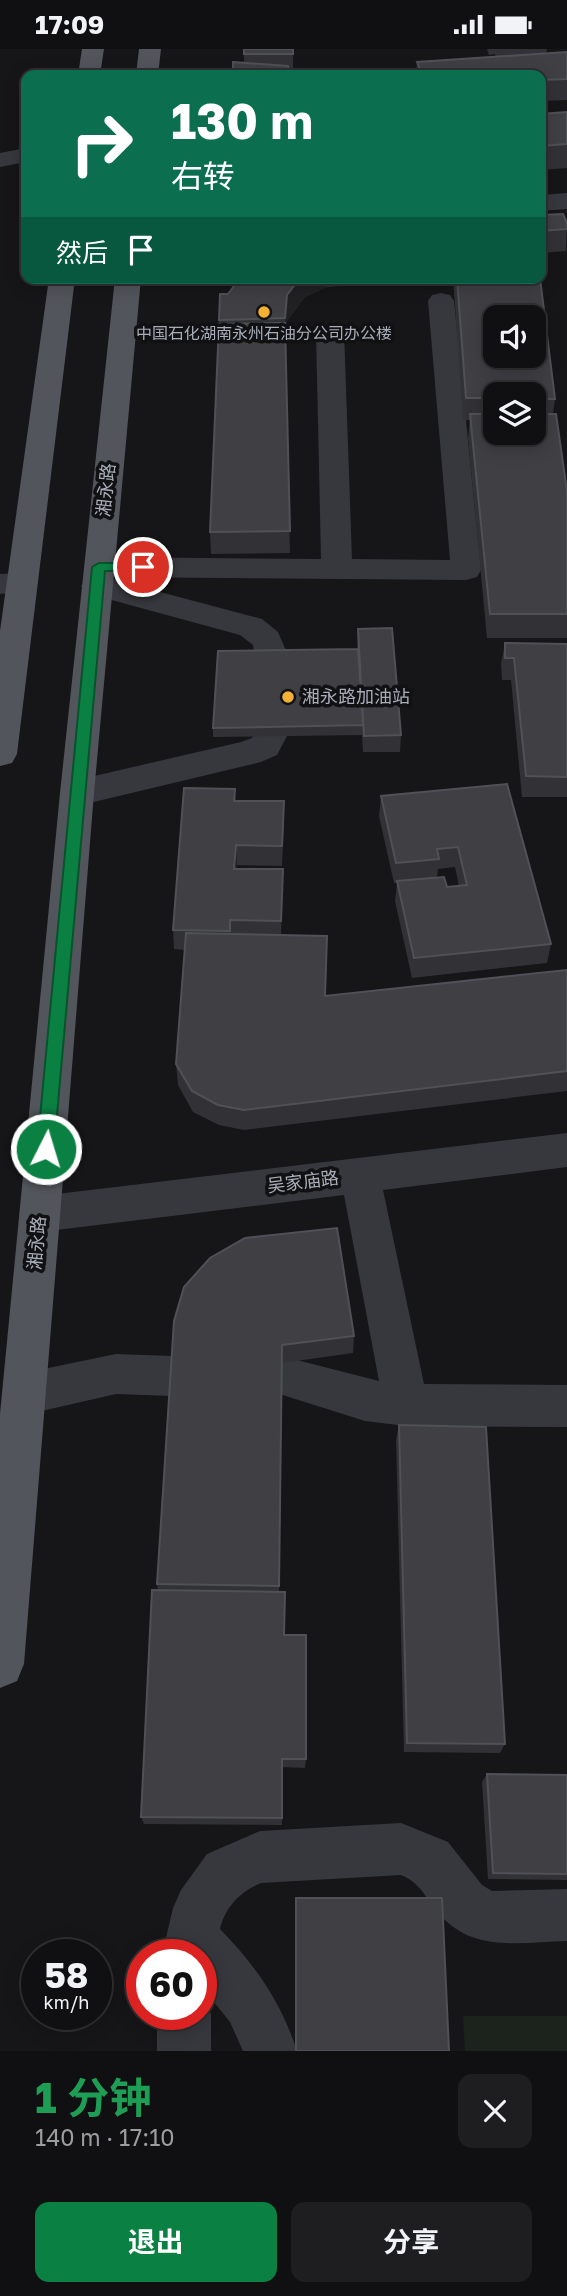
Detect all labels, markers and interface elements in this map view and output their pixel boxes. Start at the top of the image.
text: 17:09 [35,9,104,40]
text: 130 m [171,91,313,150]
icon: right [56,98,147,189]
text: 右转 [171,157,235,195]
icon: arrive [122,231,160,269]
text: 然后 [56,237,108,268]
marker: 中国石化湖南永州石油分公司办公楼 [256,304,272,320]
map controls [483,305,546,445]
button: sound [483,305,546,368]
place label: 中国石化湖南永州石油分公司办公楼 [136,323,392,343]
button: layers [483,382,546,445]
street label: 湘永路 [91,462,119,518]
pin [113,537,173,597]
icon: arrive [124,548,162,586]
place label: 湘永路加油站 [302,685,410,707]
marker: 湘永路加油站 [280,689,296,705]
position arrow [9,1112,83,1186]
street label: 吴家庙路 [266,1166,340,1196]
street label: 湘永路 [23,1215,49,1271]
speed limit sign: 60 [126,1939,217,2030]
text: 58 [45,1954,88,1996]
text: km/h [44,1991,89,2013]
text: 1 分钟 [35,2072,151,2122]
button: close [458,2074,532,2148]
text: 140 m · 17:10 [35,2123,175,2151]
button: 退出 [35,2202,277,2282]
button: 分享 [291,2202,532,2282]

